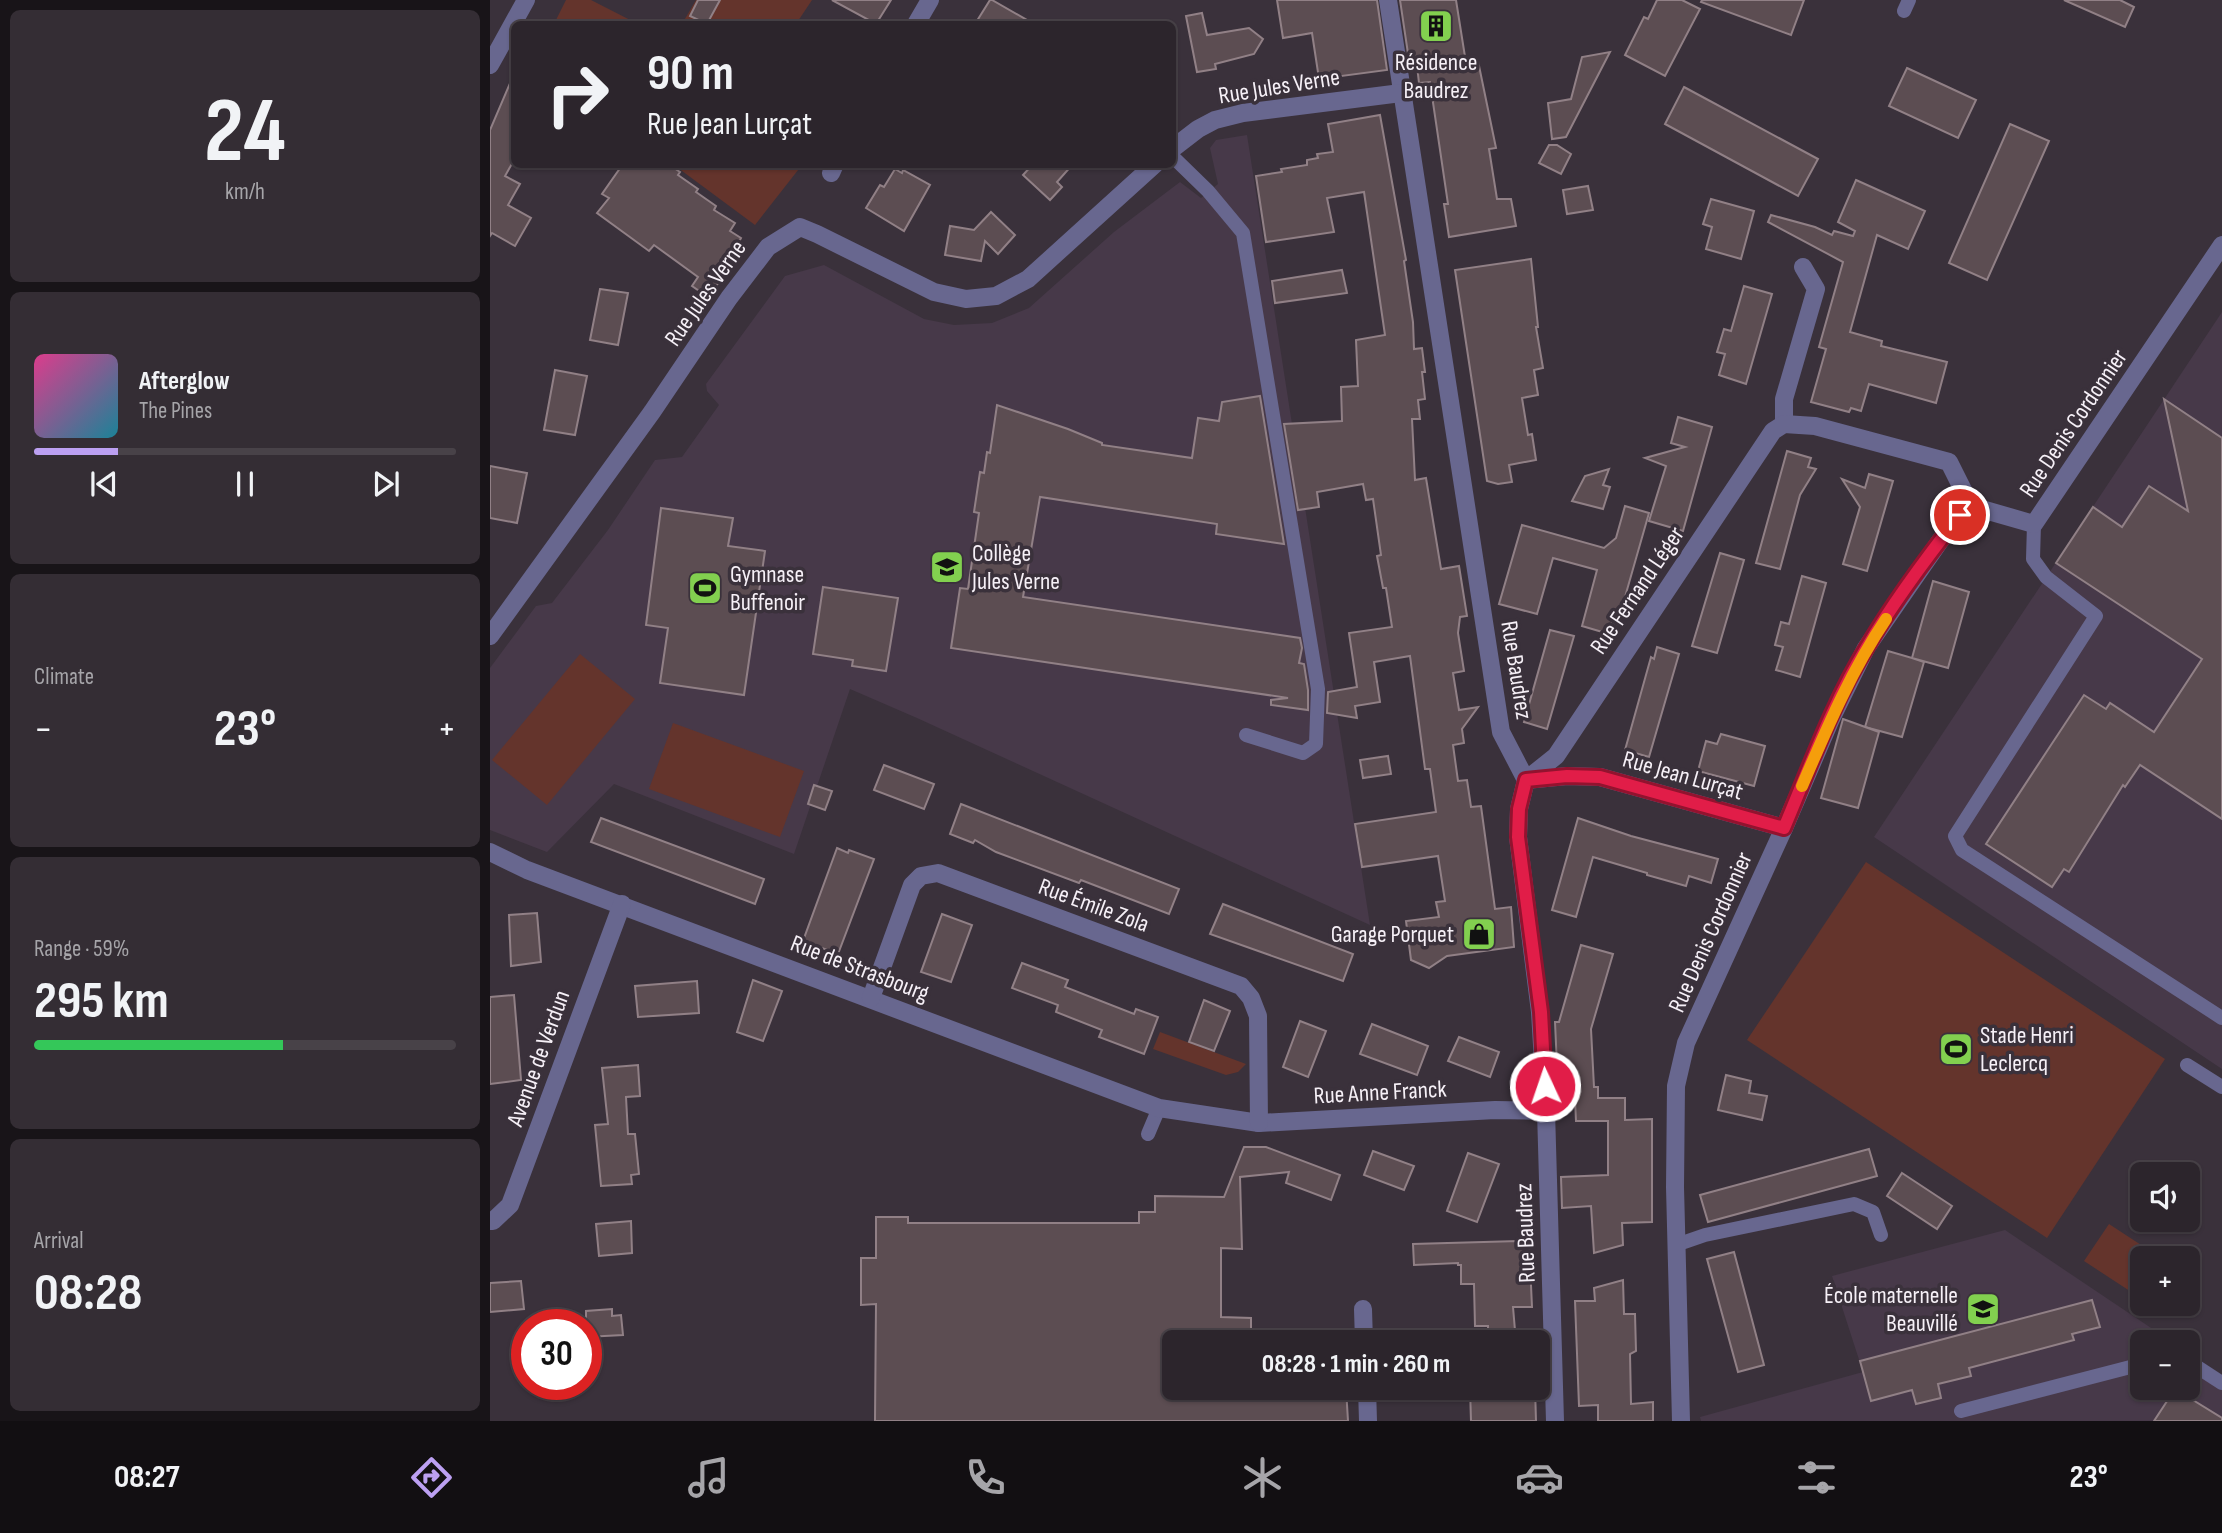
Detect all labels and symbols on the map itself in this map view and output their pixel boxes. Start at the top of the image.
building icon: Résidence Baudrez [1417,7,1455,45]
place label: Résidence Baudrez [1395,48,1477,105]
street label: Rue Jules Verne [1216,63,1342,110]
street label: Rue Jules Verne [658,235,752,352]
street label: Rue Denis Cordonnier [2013,344,2134,503]
pin [1930,485,1990,545]
street label: Rue Fernand Léger [1584,521,1691,660]
place label: Collège Jules Verne [971,539,1060,596]
school or university icon: Collège Jules Verne [928,548,966,586]
place label: Gymnase Buffenoir [730,560,805,617]
sports icon: Gymnase Buffenoir [686,569,724,607]
street label: Rue Baudrez [1494,619,1539,722]
street label: Rue Jean Lurçat [1619,744,1746,806]
street label: Rue Denis Cordonnier [1662,847,1759,1017]
street label: Rue Émile Zola [1035,872,1153,939]
shop icon: Garage Porquet [1460,915,1498,953]
place label: Garage Porquet [1331,920,1454,949]
street label: Rue de Strasbourg [787,929,933,1008]
street label: Avenue de Verdun [500,986,576,1131]
place label: Stade Henri Leclercq [1980,1021,2074,1078]
sports icon: Stade Henri Leclercq [1937,1030,1975,1068]
position arrow [1508,1049,1582,1123]
street label: Rue Anne Franck [1313,1075,1447,1110]
street label: Rue Baudrez [1509,1182,1542,1283]
place label: École maternelle Beauvillé [1824,1281,1958,1338]
school or university icon: École maternelle Beauvillé [1964,1290,2002,1328]
speed limit sign: 30 [511,1309,602,1400]

